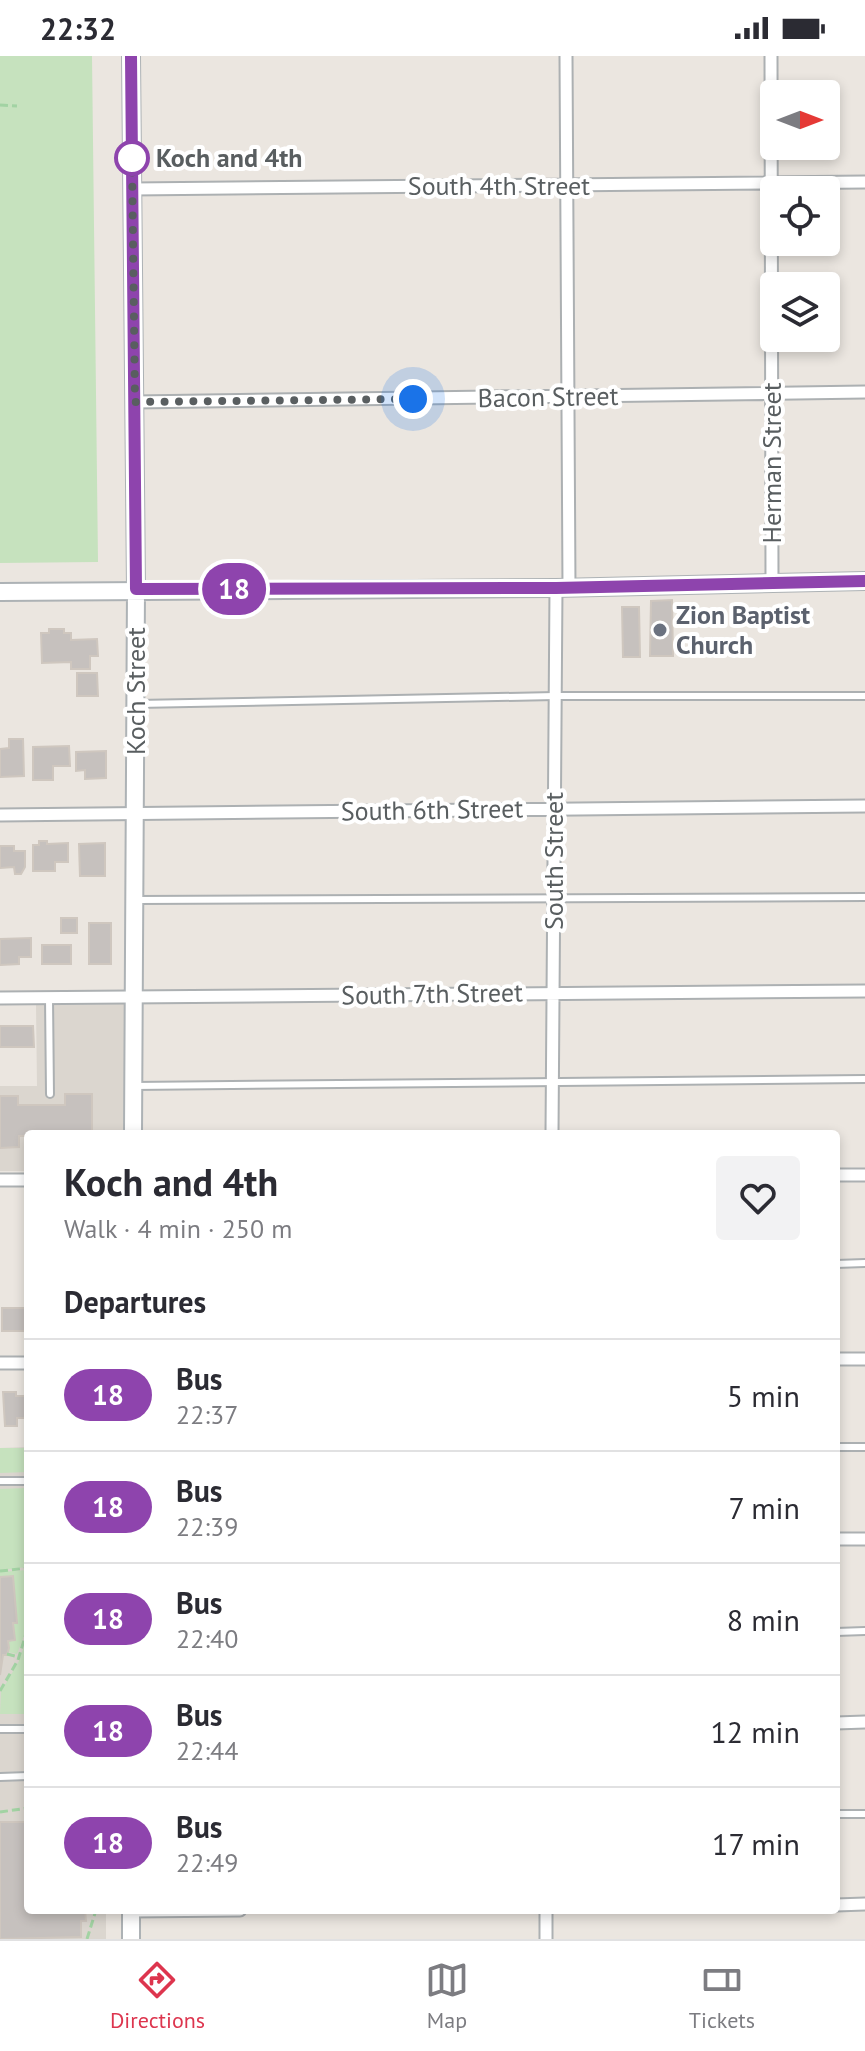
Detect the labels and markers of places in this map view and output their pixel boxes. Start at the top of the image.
marker: Koch and 4th [115,141,149,175]
place label: Koch and 4th [156,141,302,174]
place label: Zion Baptist Church [676,598,810,661]
marker: Zion Baptist Church [651,621,669,639]

